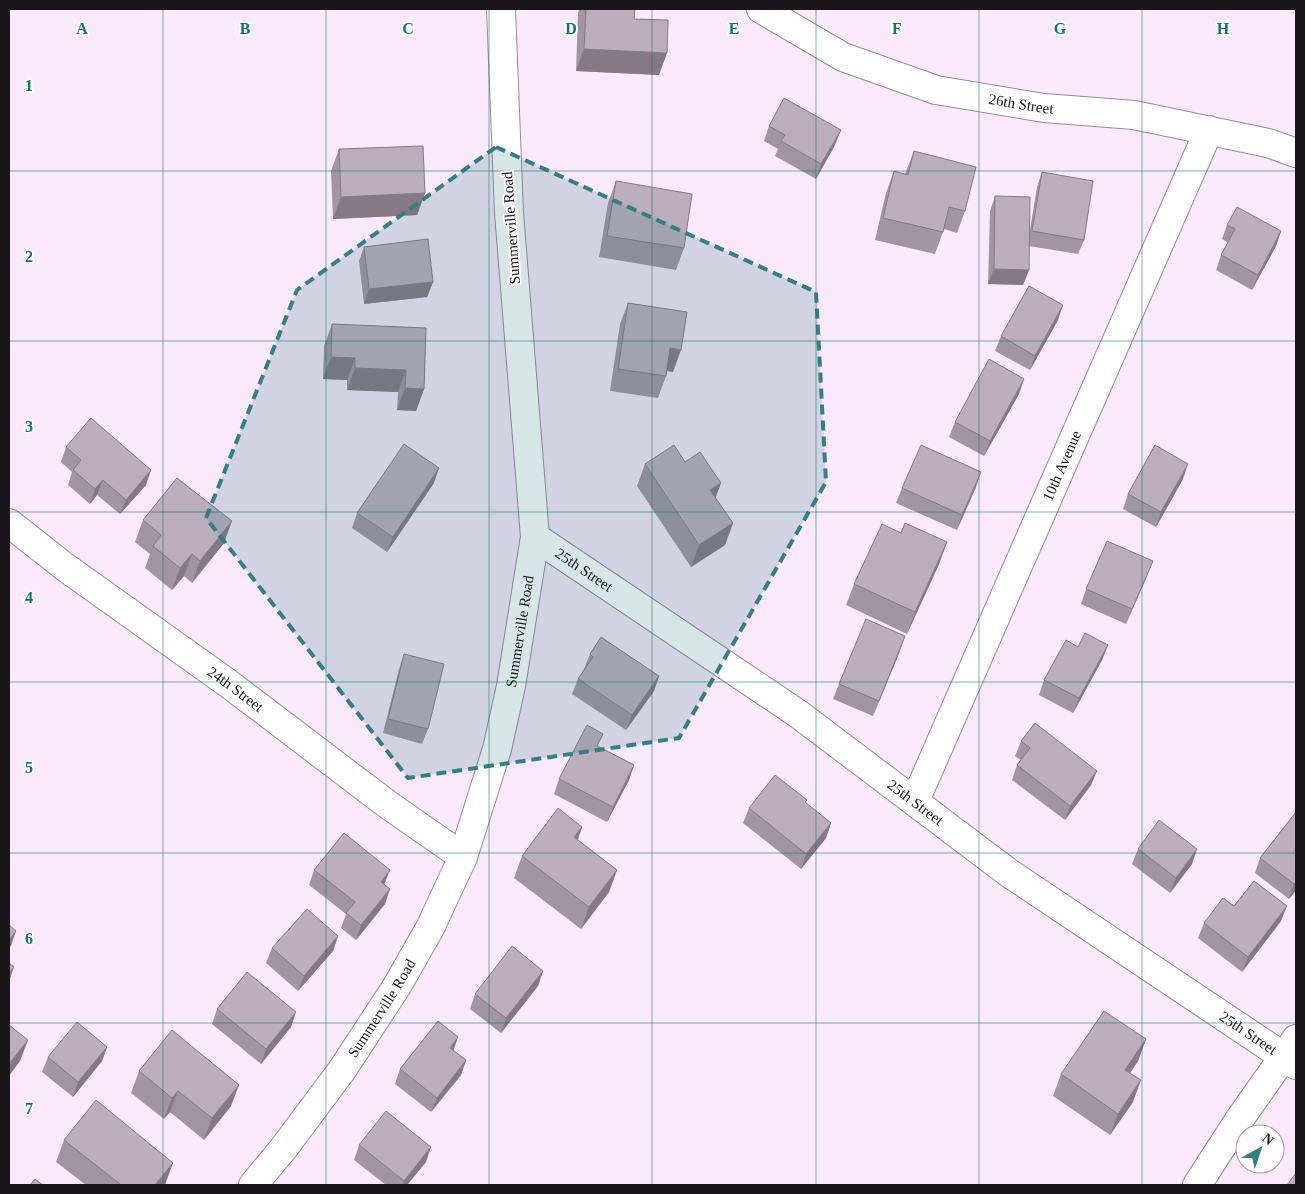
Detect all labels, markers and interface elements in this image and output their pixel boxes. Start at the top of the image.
text: A [76,20,88,37]
text: B [240,20,251,37]
text: C [402,20,414,37]
text: D [565,20,577,37]
text: E [729,20,739,37]
text: F [892,20,902,37]
text: G [1054,20,1067,37]
text: H [1217,20,1230,37]
text: 1 [25,77,33,94]
street label: 26th Street [988,91,1055,117]
street label: Summerville Road [499,171,523,285]
text: 2 [25,248,33,265]
text: 3 [25,418,33,435]
street label: 10th Avenue [1040,428,1084,503]
street label: 25th Street [552,545,616,595]
street label: Summerville Road [503,574,537,688]
text: 4 [25,589,33,606]
street label: 24th Street [204,663,267,716]
text: 5 [25,759,33,776]
street label: 25th Street [884,776,947,829]
text: 6 [25,930,33,947]
street label: Summerville Road [345,956,419,1060]
street label: 25th Street [1217,1008,1281,1058]
text: 7 [25,1100,33,1117]
north arrow [1235,1124,1285,1174]
text: N [1259,1130,1277,1148]

